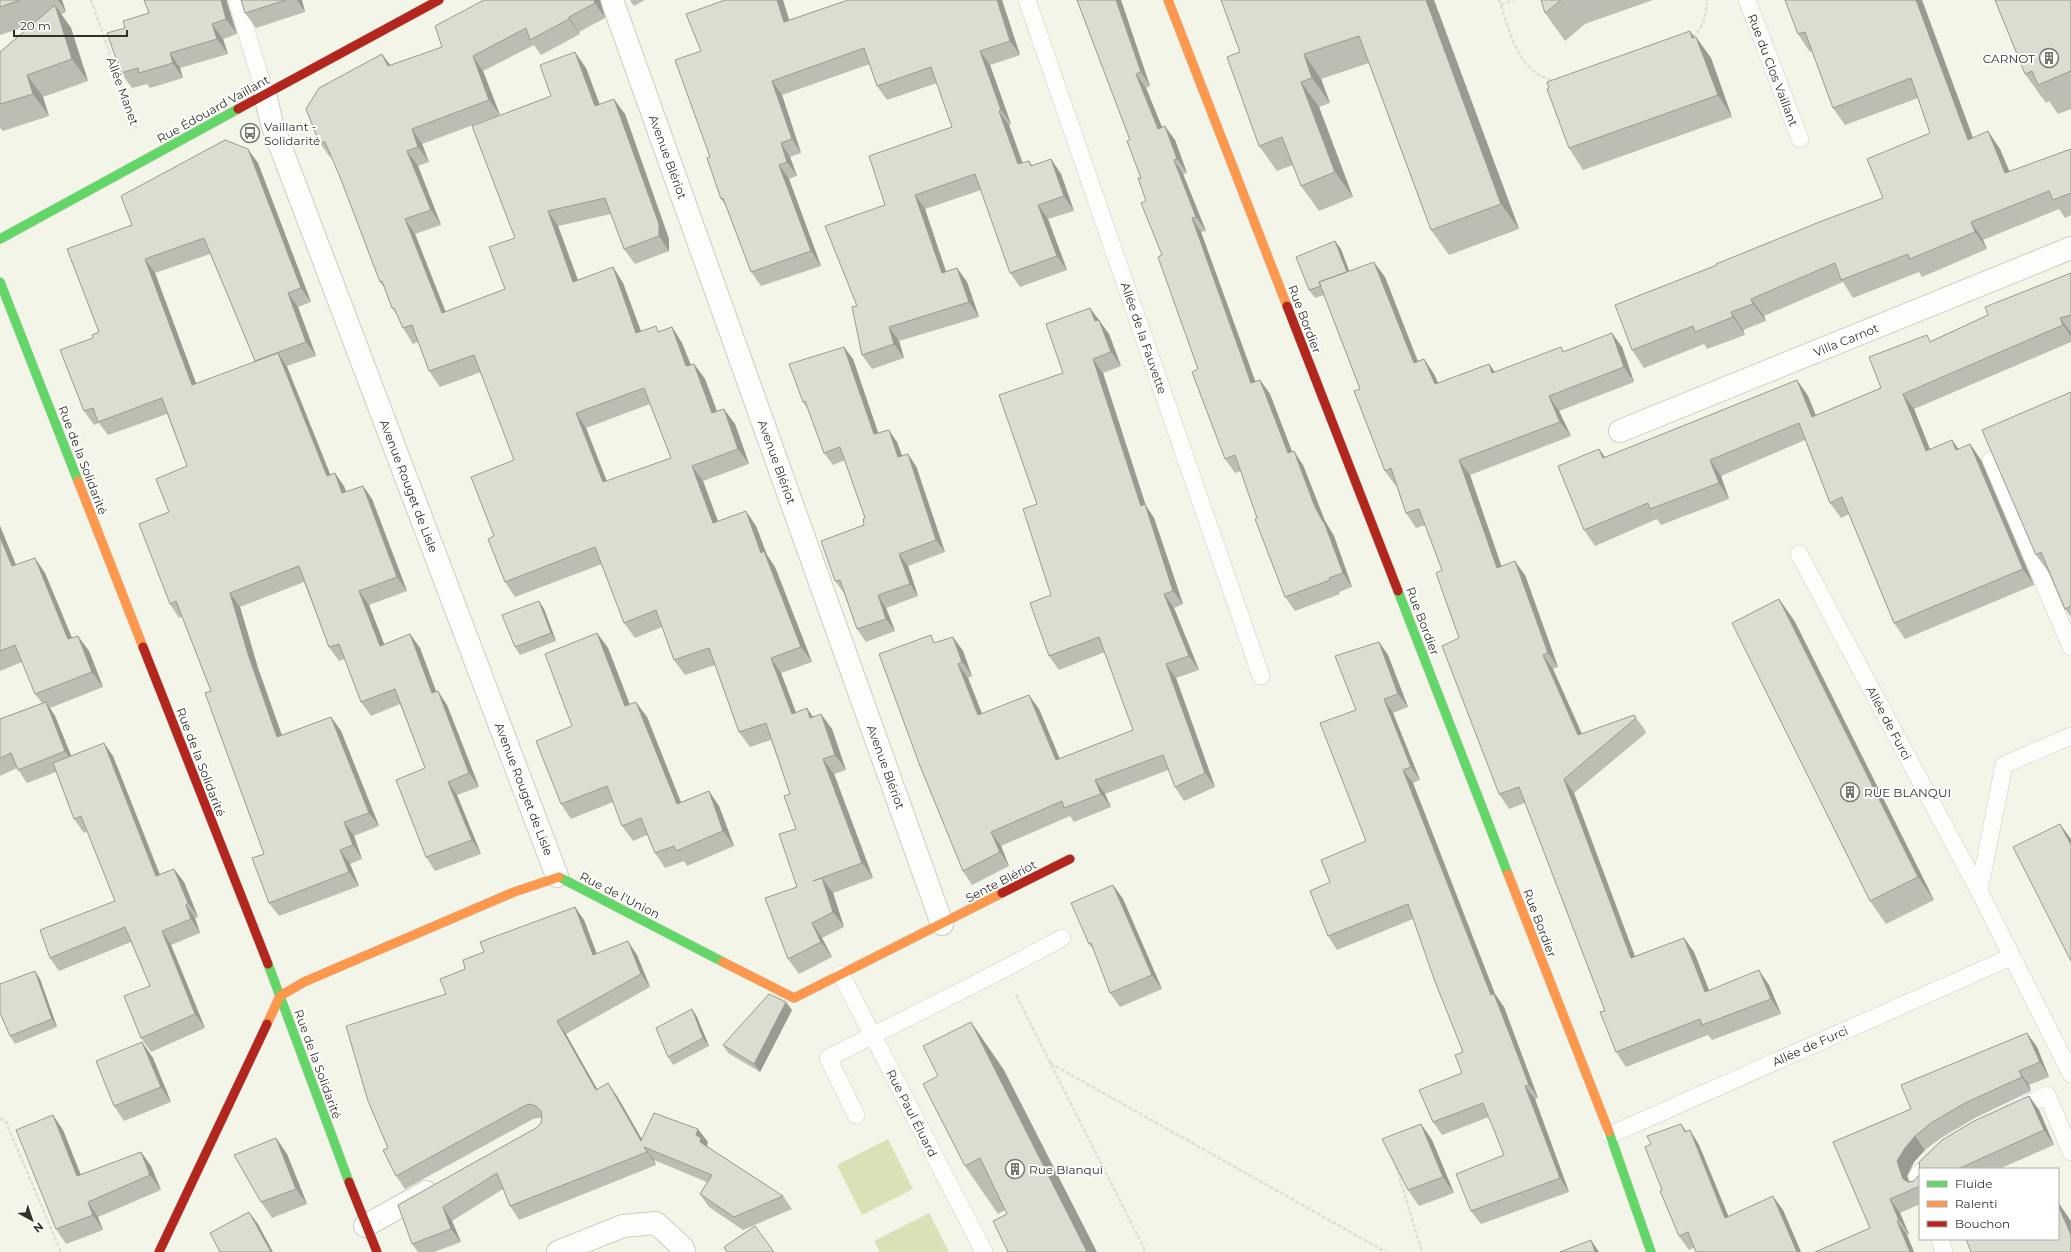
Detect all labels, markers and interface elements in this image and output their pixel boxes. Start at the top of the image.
scale bar [14,12,127,38]
street label: Rue du Clos Vaillant [1745,12,1801,128]
text: 20 m [20,18,51,33]
building icon: CARNOT [2038,47,2060,69]
place label: CARNOT [1983,51,2035,66]
street label: Allée Manet [104,55,142,127]
street label: Rue Édouard Vaillant [154,72,272,146]
street label: Avenue Blériot [646,113,690,201]
place label: Vaillant - Solidarité [264,119,320,148]
bus stop icon: Vaillant - Solidarité [239,122,261,144]
street label: Allée de la Fauvette [1118,280,1170,396]
street label: Rue Bordier [1285,283,1325,355]
street label: Villa Carnot [1811,320,1881,360]
street label: Rue de la Solidarité [55,403,111,517]
street label: Avenue Rouget de Lisle [377,417,441,555]
street label: Avenue Blériot [755,418,799,506]
street label: Rue Bordier [1403,585,1443,657]
street label: Allée de Furci [1863,684,1915,762]
street label: Rue de la Solidarité [173,705,229,819]
street label: Avenue Rouget de Lisle [492,720,556,858]
street label: Avenue Blériot [864,723,908,811]
building icon: RUE BLANQUI [1839,781,1861,803]
place label: RUE BLANQUI [1864,785,1951,800]
street label: Sente Blériot [963,857,1039,905]
street label: Rue de l'Union [577,868,663,922]
street label: Rue Bordier [1520,887,1560,959]
street label: Rue de la Solidarité [291,1007,345,1121]
street label: Allée de Furci [1770,1023,1850,1069]
street label: Rue Paul Éluard [883,1067,941,1159]
building icon: Rue Blanqui [1004,1158,1026,1180]
place label: Rue Blanqui [1029,1162,1103,1177]
legend [1919,1168,2059,1240]
text: Fluide [1955,1176,1993,1191]
text: Ralenti [1955,1196,1997,1211]
north arrow [12,1200,52,1240]
text: Bouchon [1955,1216,2010,1231]
text: N [31,1219,46,1236]

